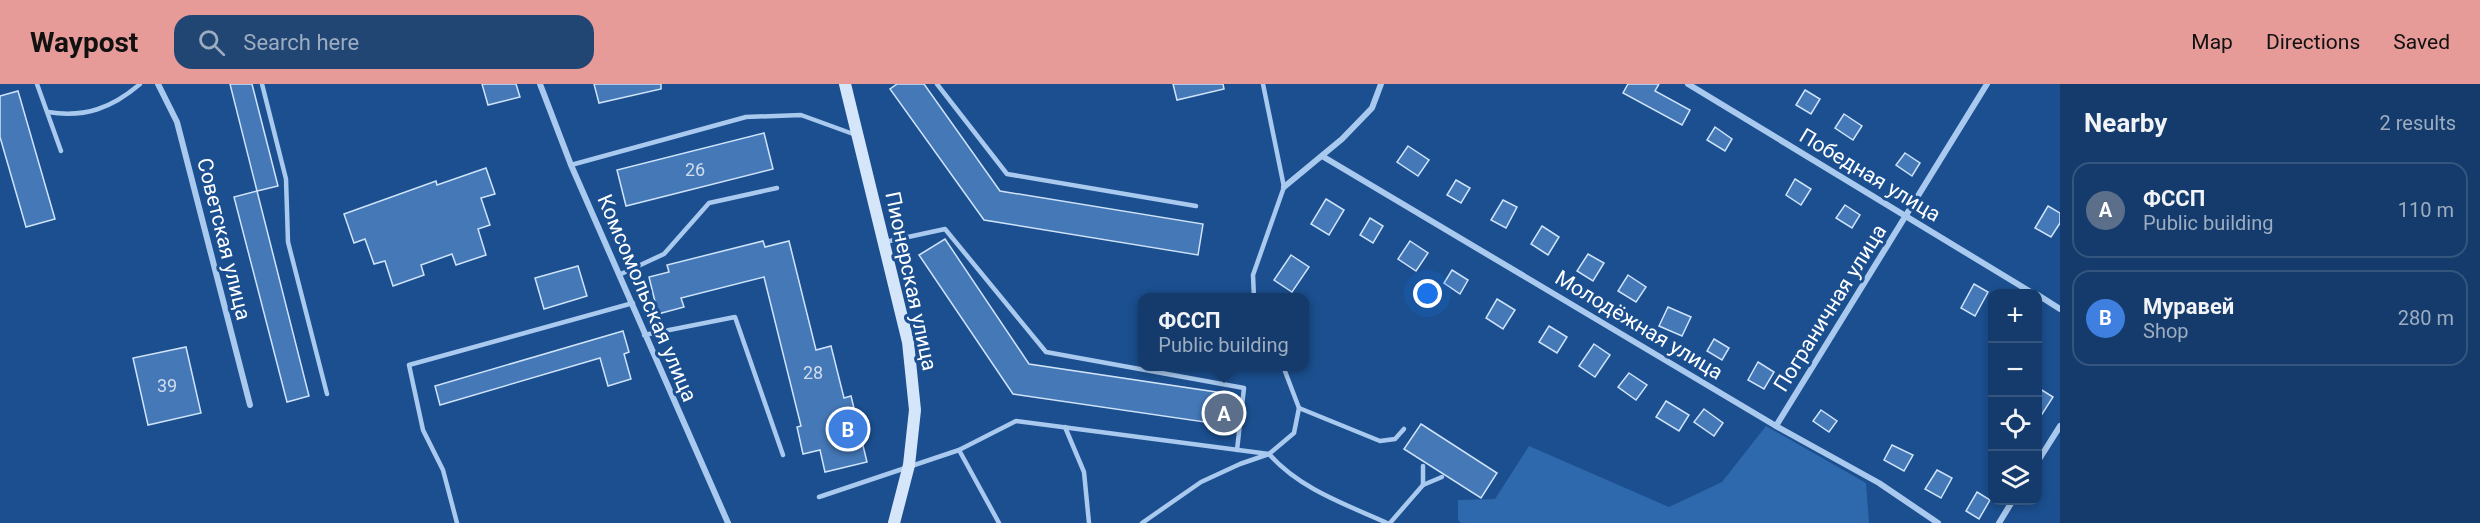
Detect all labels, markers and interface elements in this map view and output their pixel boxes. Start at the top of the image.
search box [174,15,594,69]
text: Waypost [30,26,138,59]
icon: search [195,26,228,59]
text: Search here [243,30,359,55]
text: Map [2191,30,2233,54]
text: Directions [2266,30,2360,54]
text: Saved [2393,30,2450,54]
text: Nearby [2084,108,2167,138]
text: 2 results [2380,111,2456,135]
street label: Победная улица [1795,123,1945,227]
street label: Советская улица [192,156,256,322]
house number: 26 [685,159,705,180]
text: ФССП [2143,186,2205,211]
street label: Пионерская улица [880,189,942,373]
street label: Комсомольская улица [592,191,702,405]
text: A [2099,198,2112,222]
text: 110 m [2398,198,2454,222]
text: Public building [2143,211,2273,235]
street label: Пограничная улица [1769,220,1891,396]
street label: Молодёжная улица [1551,265,1727,385]
your location [1413,279,1442,308]
map controls [1988,289,2042,505]
button: + [1988,289,2042,343]
popup [1138,293,1309,371]
text: Муравей [2143,294,2234,319]
text: B [2099,306,2112,330]
text: 280 m [2398,306,2454,330]
text: ФССП [1158,308,1221,333]
text: Shop [2143,319,2189,343]
text: Public building [1158,333,1289,357]
button: − [1988,343,2042,397]
house number: 28 [803,362,823,383]
house number: 39 [157,375,177,396]
pin: A [1204,390,1244,436]
button: locate [1988,397,2042,451]
pin: B [828,406,868,452]
button: layers [1988,451,2042,505]

